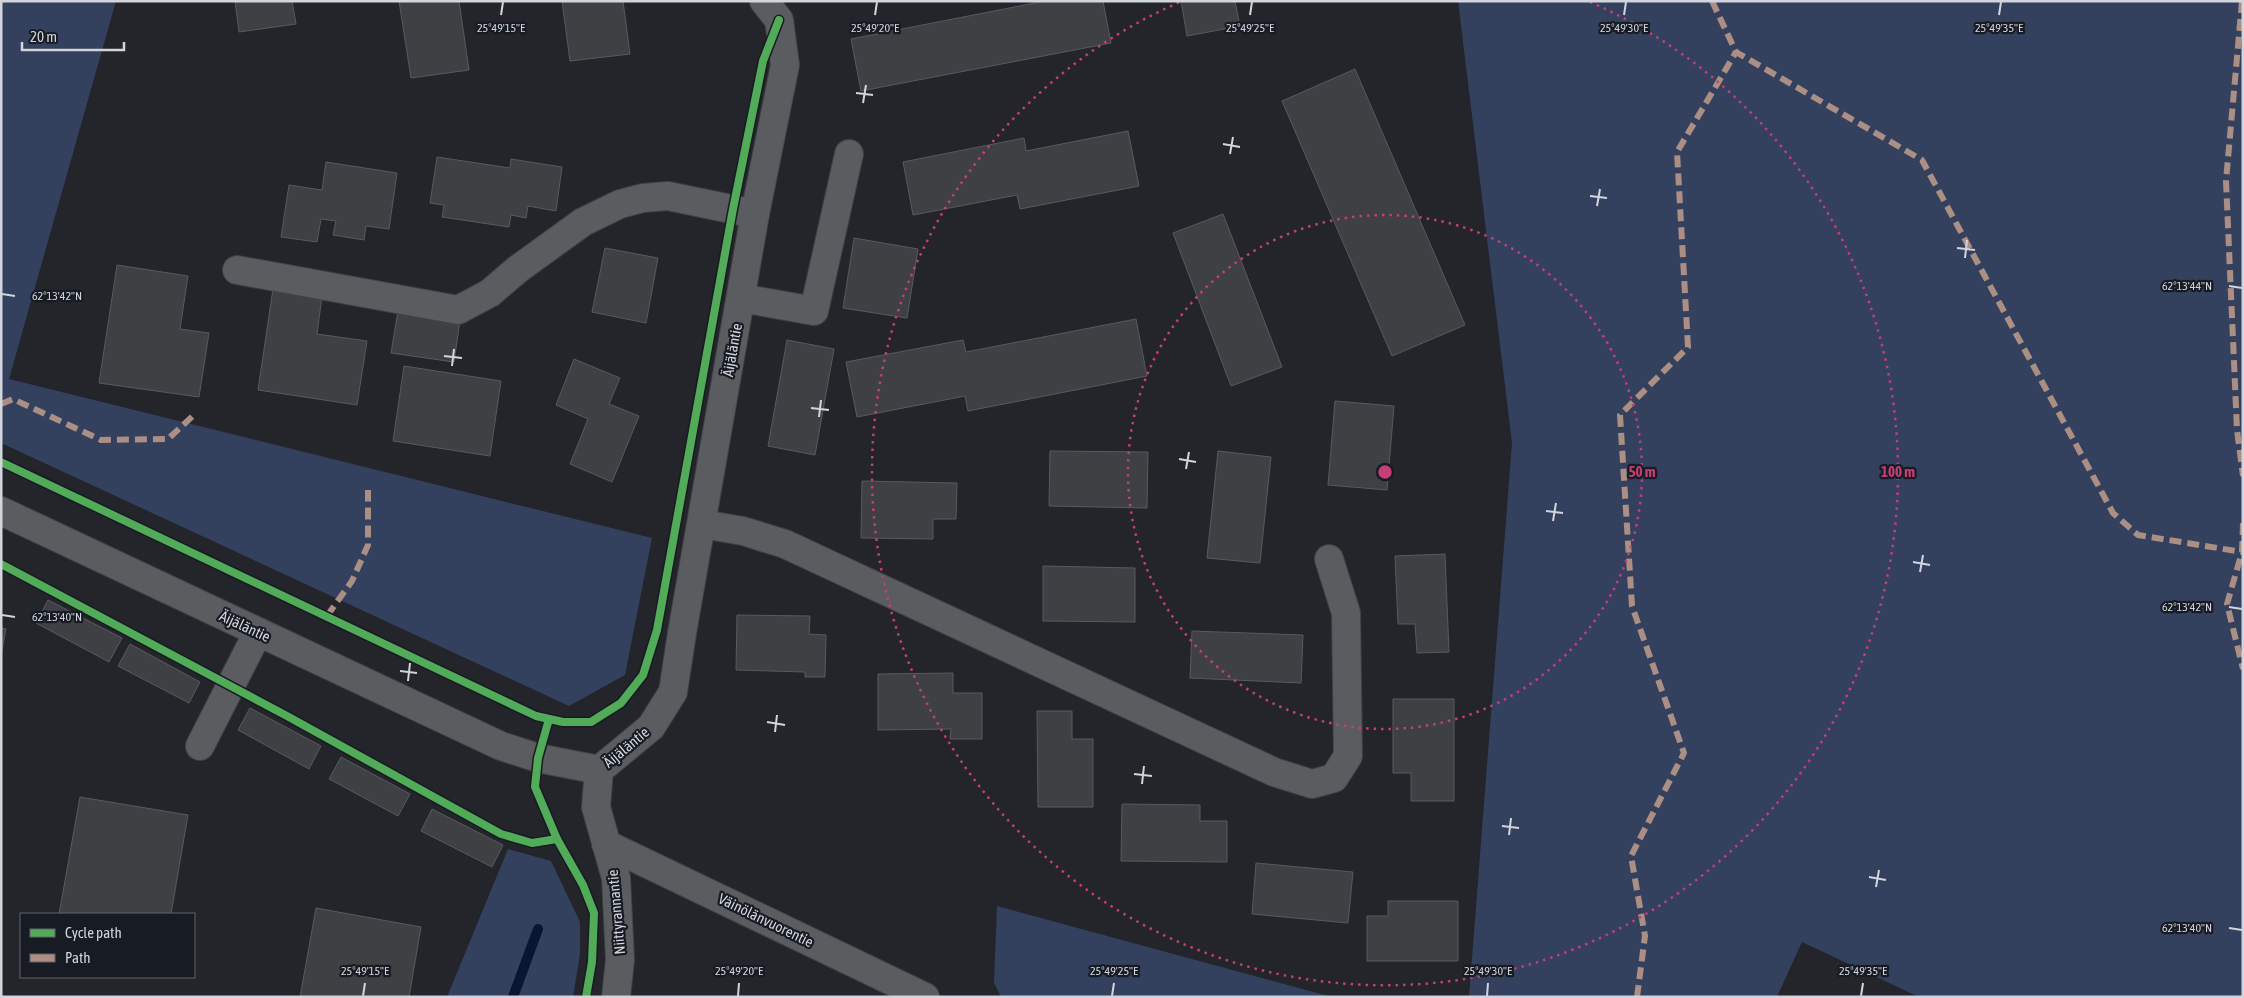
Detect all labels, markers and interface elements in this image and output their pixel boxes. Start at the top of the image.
scale bar [22,20,125,52]
text: 25°49'15"E [477,21,525,35]
text: 25°49'20"E [851,21,899,35]
text: 25°49'25"E [1226,21,1274,35]
text: 25°49'30"E [1600,21,1648,35]
text: 25°49'35"E [1975,21,2023,35]
text: 20 m [30,28,57,45]
text: 62°13'44"N [2162,279,2212,293]
text: 62°13'42"N [32,289,82,303]
street label: Äijäläntie [719,322,745,378]
centre of rings [1376,463,1394,481]
text: 50 m [1629,463,1656,480]
text: 100 m [1881,463,1915,480]
text: 62°13'42"N [2162,600,2212,614]
street label: Äijäläntie [217,607,273,645]
text: 62°13'40"N [32,610,82,624]
street label: Äijäläntie [600,723,652,771]
street label: Niittyrannantie [604,869,628,955]
street label: Väinölänvuorentie [716,890,816,950]
legend [20,913,195,978]
text: 62°13'40"N [2162,921,2212,935]
text: Cycle path [65,924,122,941]
text: Path [65,949,91,966]
text: 25°49'15"E [341,964,389,978]
text: 25°49'20"E [715,964,763,978]
text: 25°49'25"E [1090,964,1138,978]
text: 25°49'30"E [1464,964,1512,978]
text: 25°49'35"E [1839,964,1887,978]

